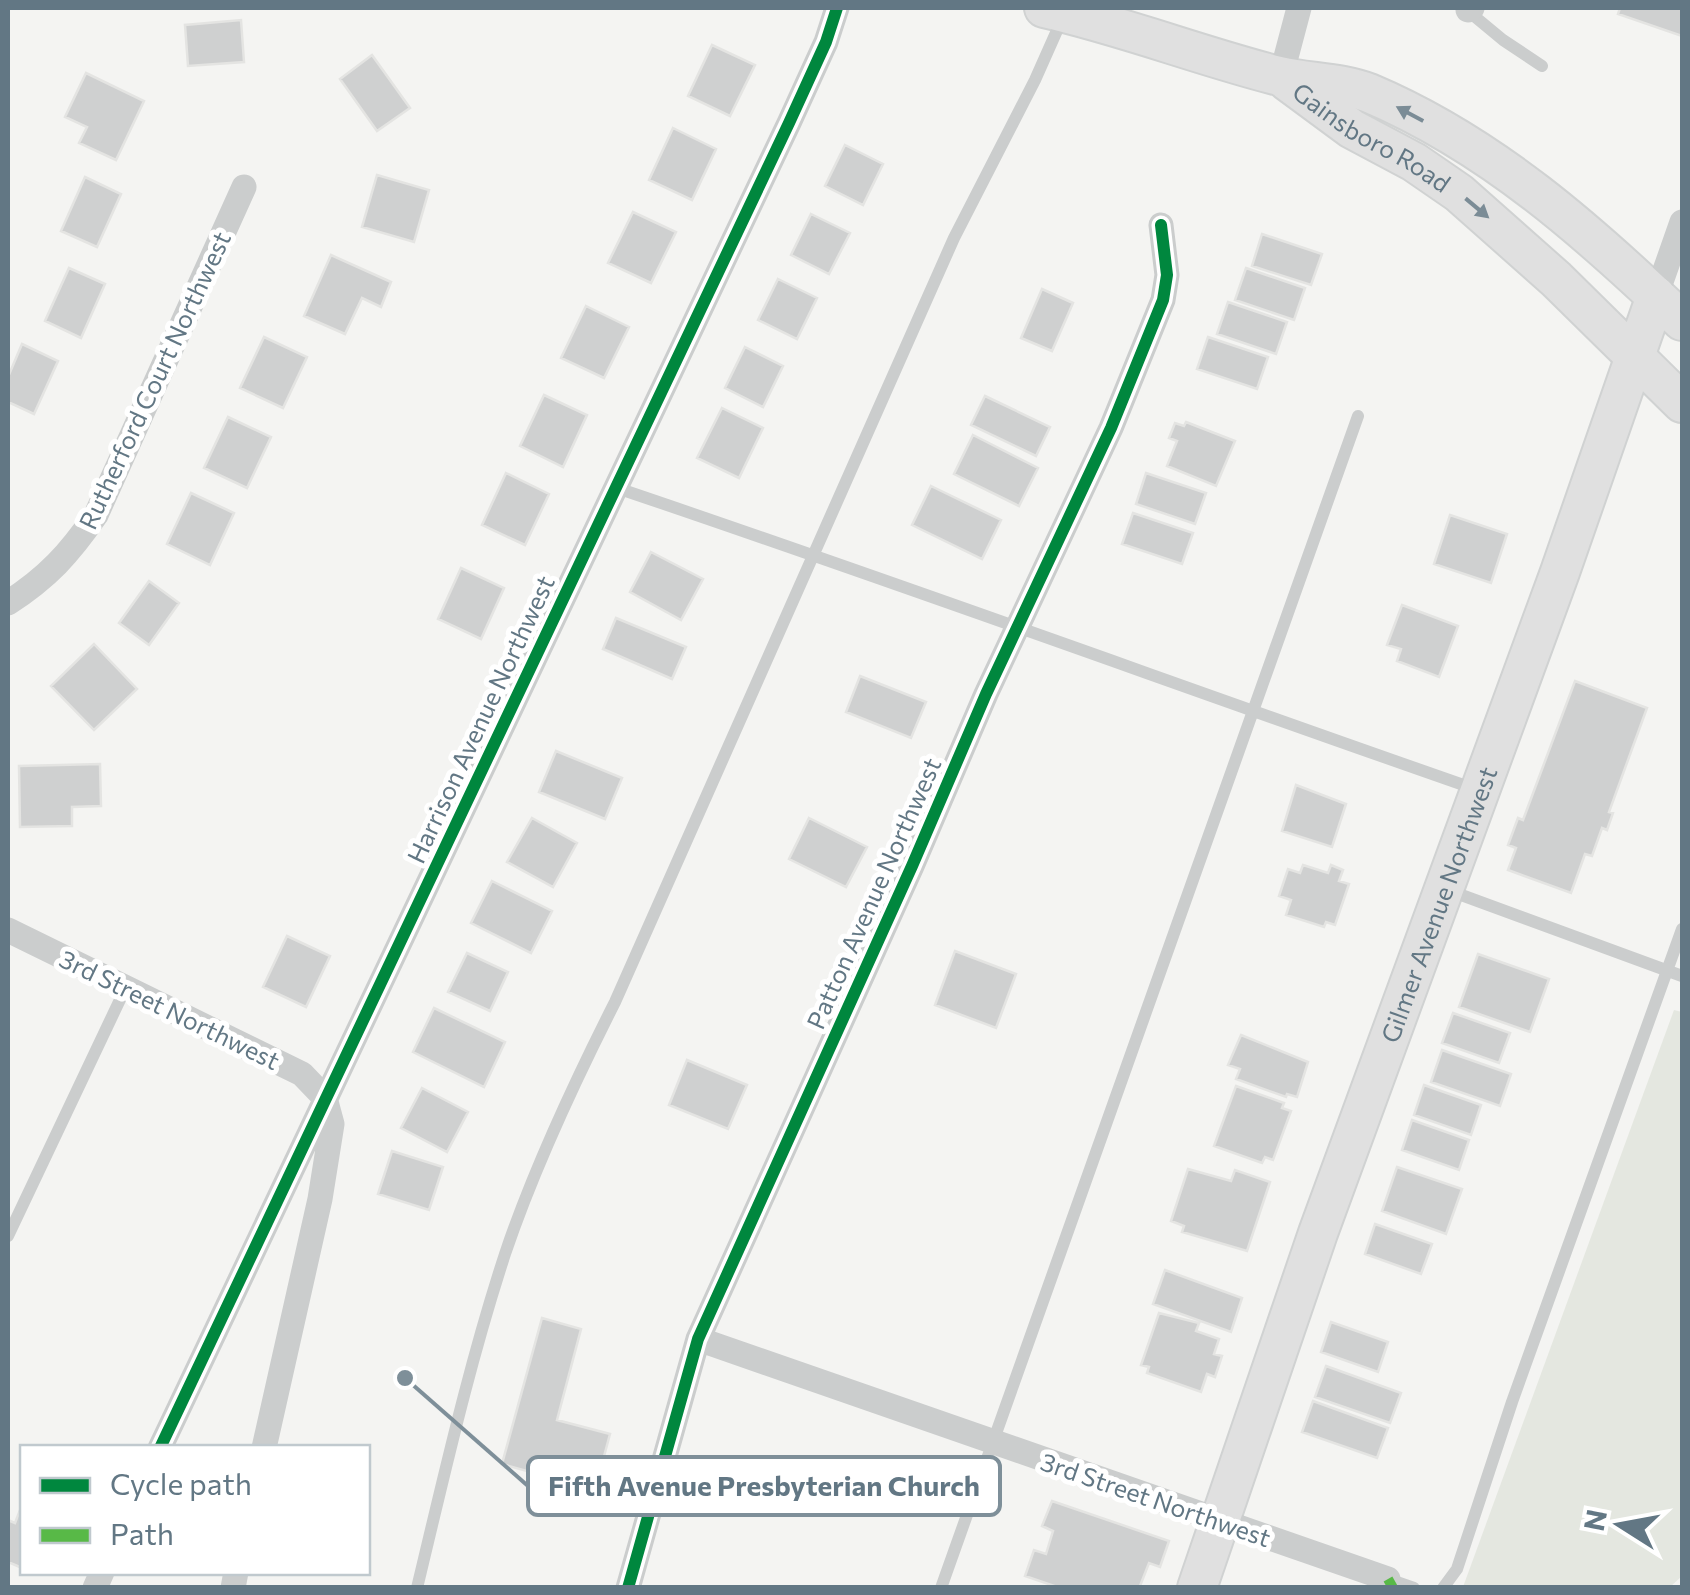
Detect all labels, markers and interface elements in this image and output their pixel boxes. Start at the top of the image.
street label: Gainsboro Road [1287,76,1457,198]
one-way arrow [1395,105,1424,122]
one-way arrow [1465,197,1490,219]
street label: Rutherford Court Northwest [72,226,236,534]
street label: Harrison Avenue Northwest [400,570,560,868]
street label: Patton Avenue Northwest [800,753,946,1033]
street label: Gilmer Avenue Northwest [1374,762,1503,1046]
street label: 3rd Street Northwest [55,943,285,1075]
legend [20,1445,370,1575]
street label: 3rd Street Northwest [1037,1446,1275,1552]
callout: Fifth Avenue Presbyterian Church [528,1457,1000,1515]
text: Cycle path [110,1464,252,1501]
text: Fifth Avenue Presbyterian Church [548,1468,980,1502]
north arrow [1570,1475,1670,1575]
text: N [1576,1506,1613,1534]
text: Path [110,1514,174,1551]

